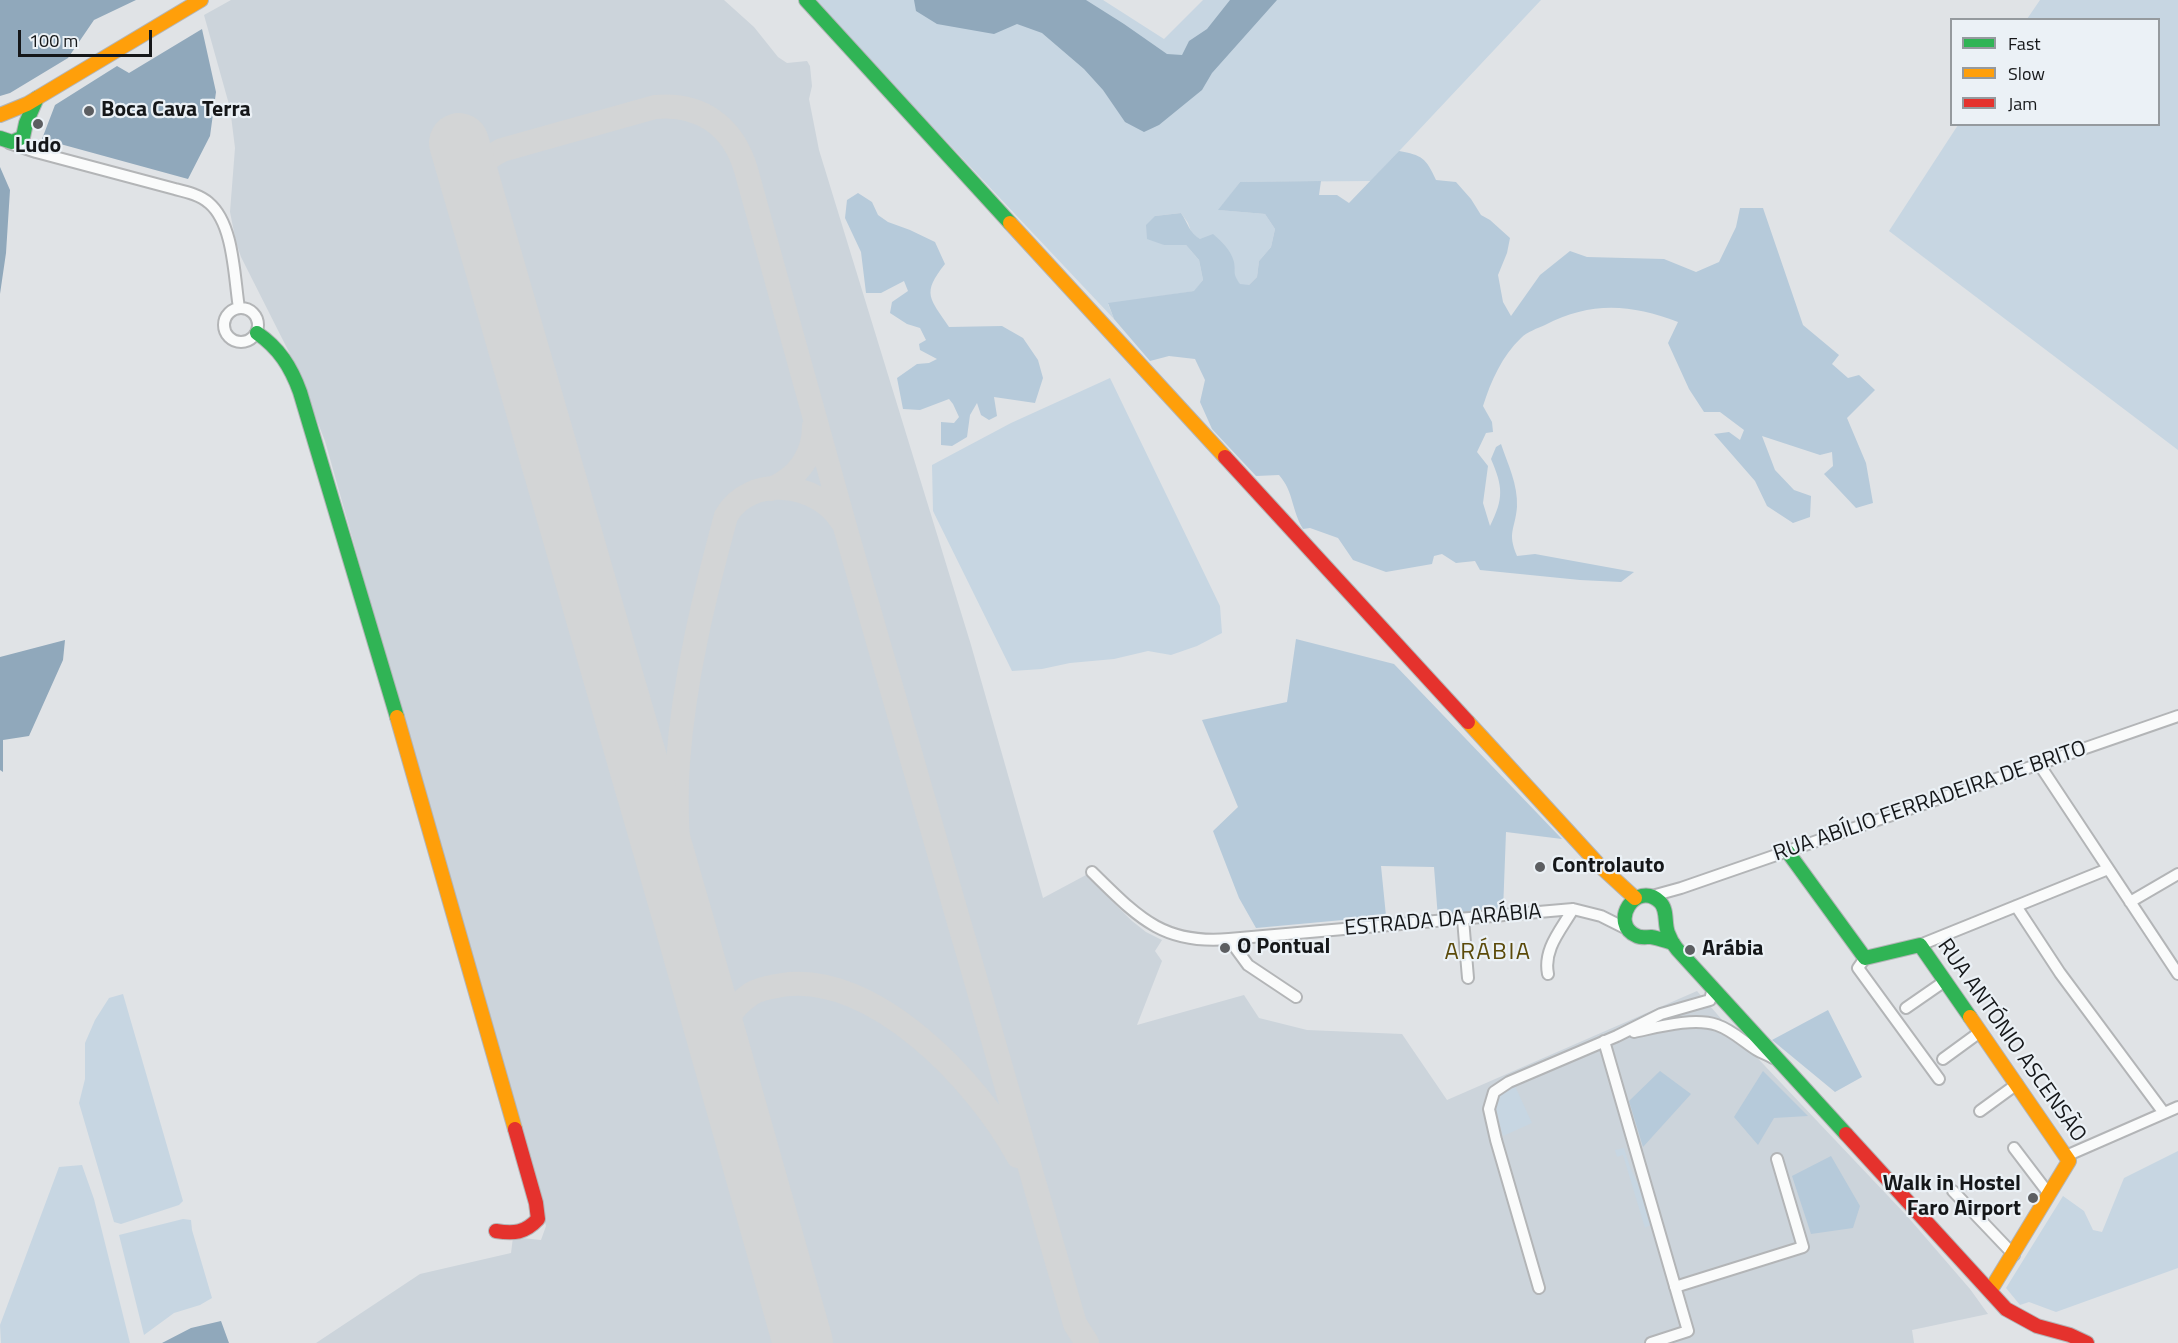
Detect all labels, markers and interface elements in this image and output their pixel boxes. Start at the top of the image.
scale bar [21,18,154,56]
legend [1950,18,2160,126]
text: 100 m [29,27,78,54]
text: Fast [2008,30,2041,57]
text: Slow [2008,60,2045,87]
text: Jam [2008,90,2037,117]
place label: Boca Cava Terra [101,98,251,124]
marker: Boca Cava Terra [82,104,96,118]
marker: Ludo [31,117,45,131]
place label: Ludo [15,134,61,160]
street label: RUA ABÍLIO FERRADEIRA DE BRITO [1770,736,2090,868]
place label: Controlauto [1552,854,1665,880]
marker: Controlauto [1533,860,1547,874]
street label: ESTRADA DA ARÁBIA [1343,899,1543,943]
street label: RUA ANTÓNIO ASCENSÃO [1931,934,2091,1148]
place label: O Pontual [1237,935,1330,961]
place label: Arábia [1702,937,1764,963]
district label: ARÁBIA [1444,939,1532,967]
marker: O Pontual [1218,941,1232,955]
marker: Arábia [1683,943,1697,957]
place label: Walk in Hostel Faro Airport [1883,1172,2021,1224]
marker: Walk in Hostel Faro Airport [2026,1191,2040,1205]

